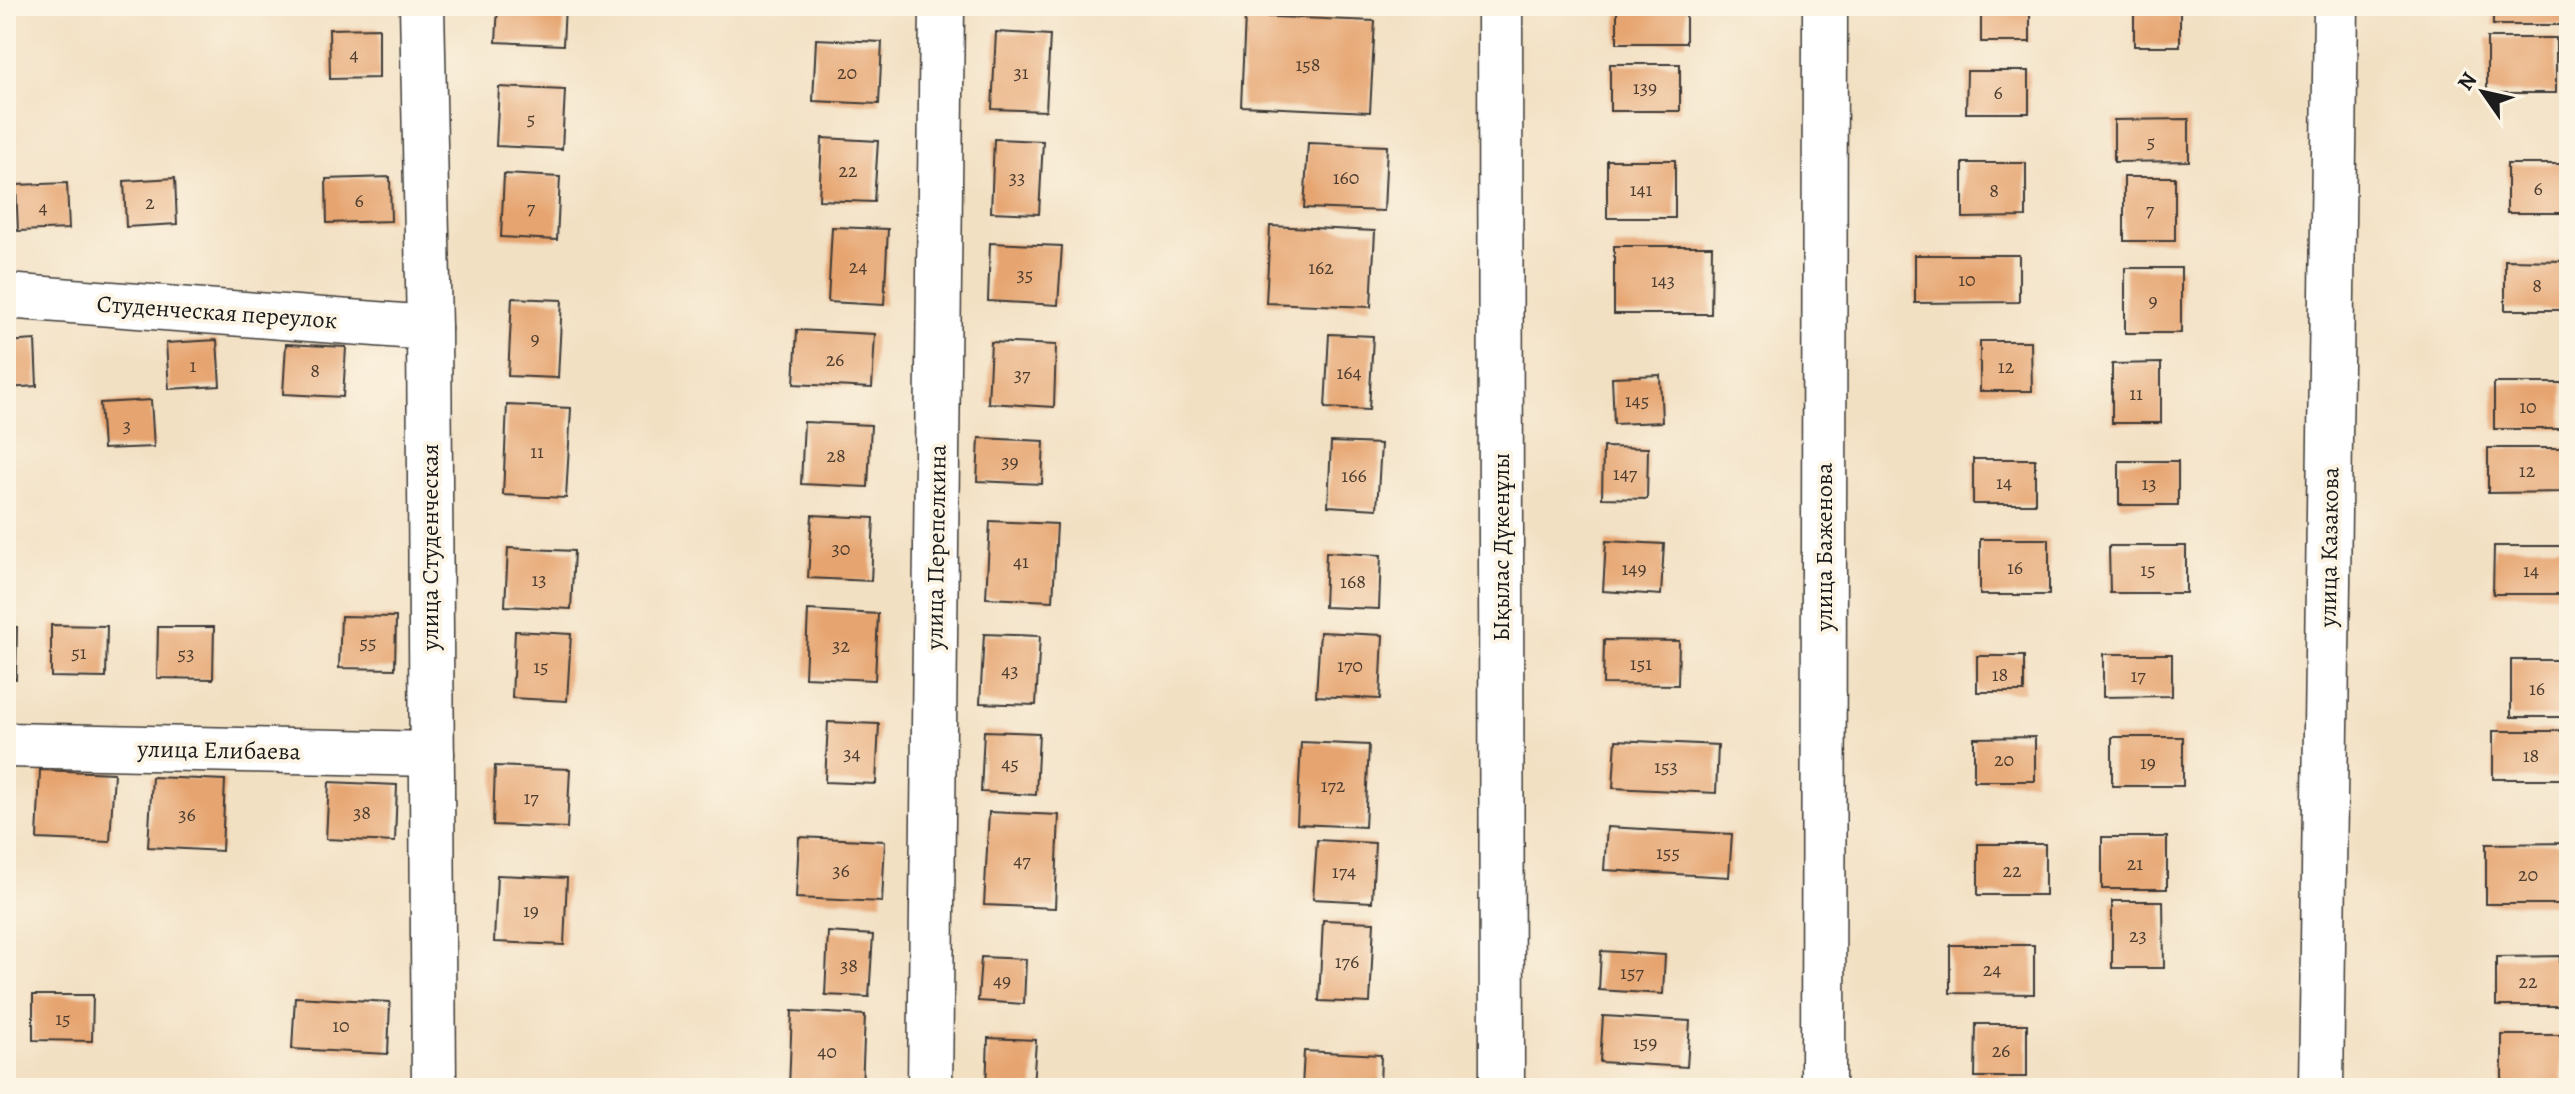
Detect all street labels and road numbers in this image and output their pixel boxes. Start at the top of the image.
street label: Студенческая переулок [96,288,338,336]
street label: улица Студенческая [414,444,446,651]
street label: улица Перепелкина [918,444,954,651]
street label: Ықылас Дүкенұлы [1485,453,1517,641]
street label: улица Баженова [1808,463,1840,632]
street label: улица Казакова [2312,467,2346,628]
street label: улица Елибаева [136,733,301,767]

